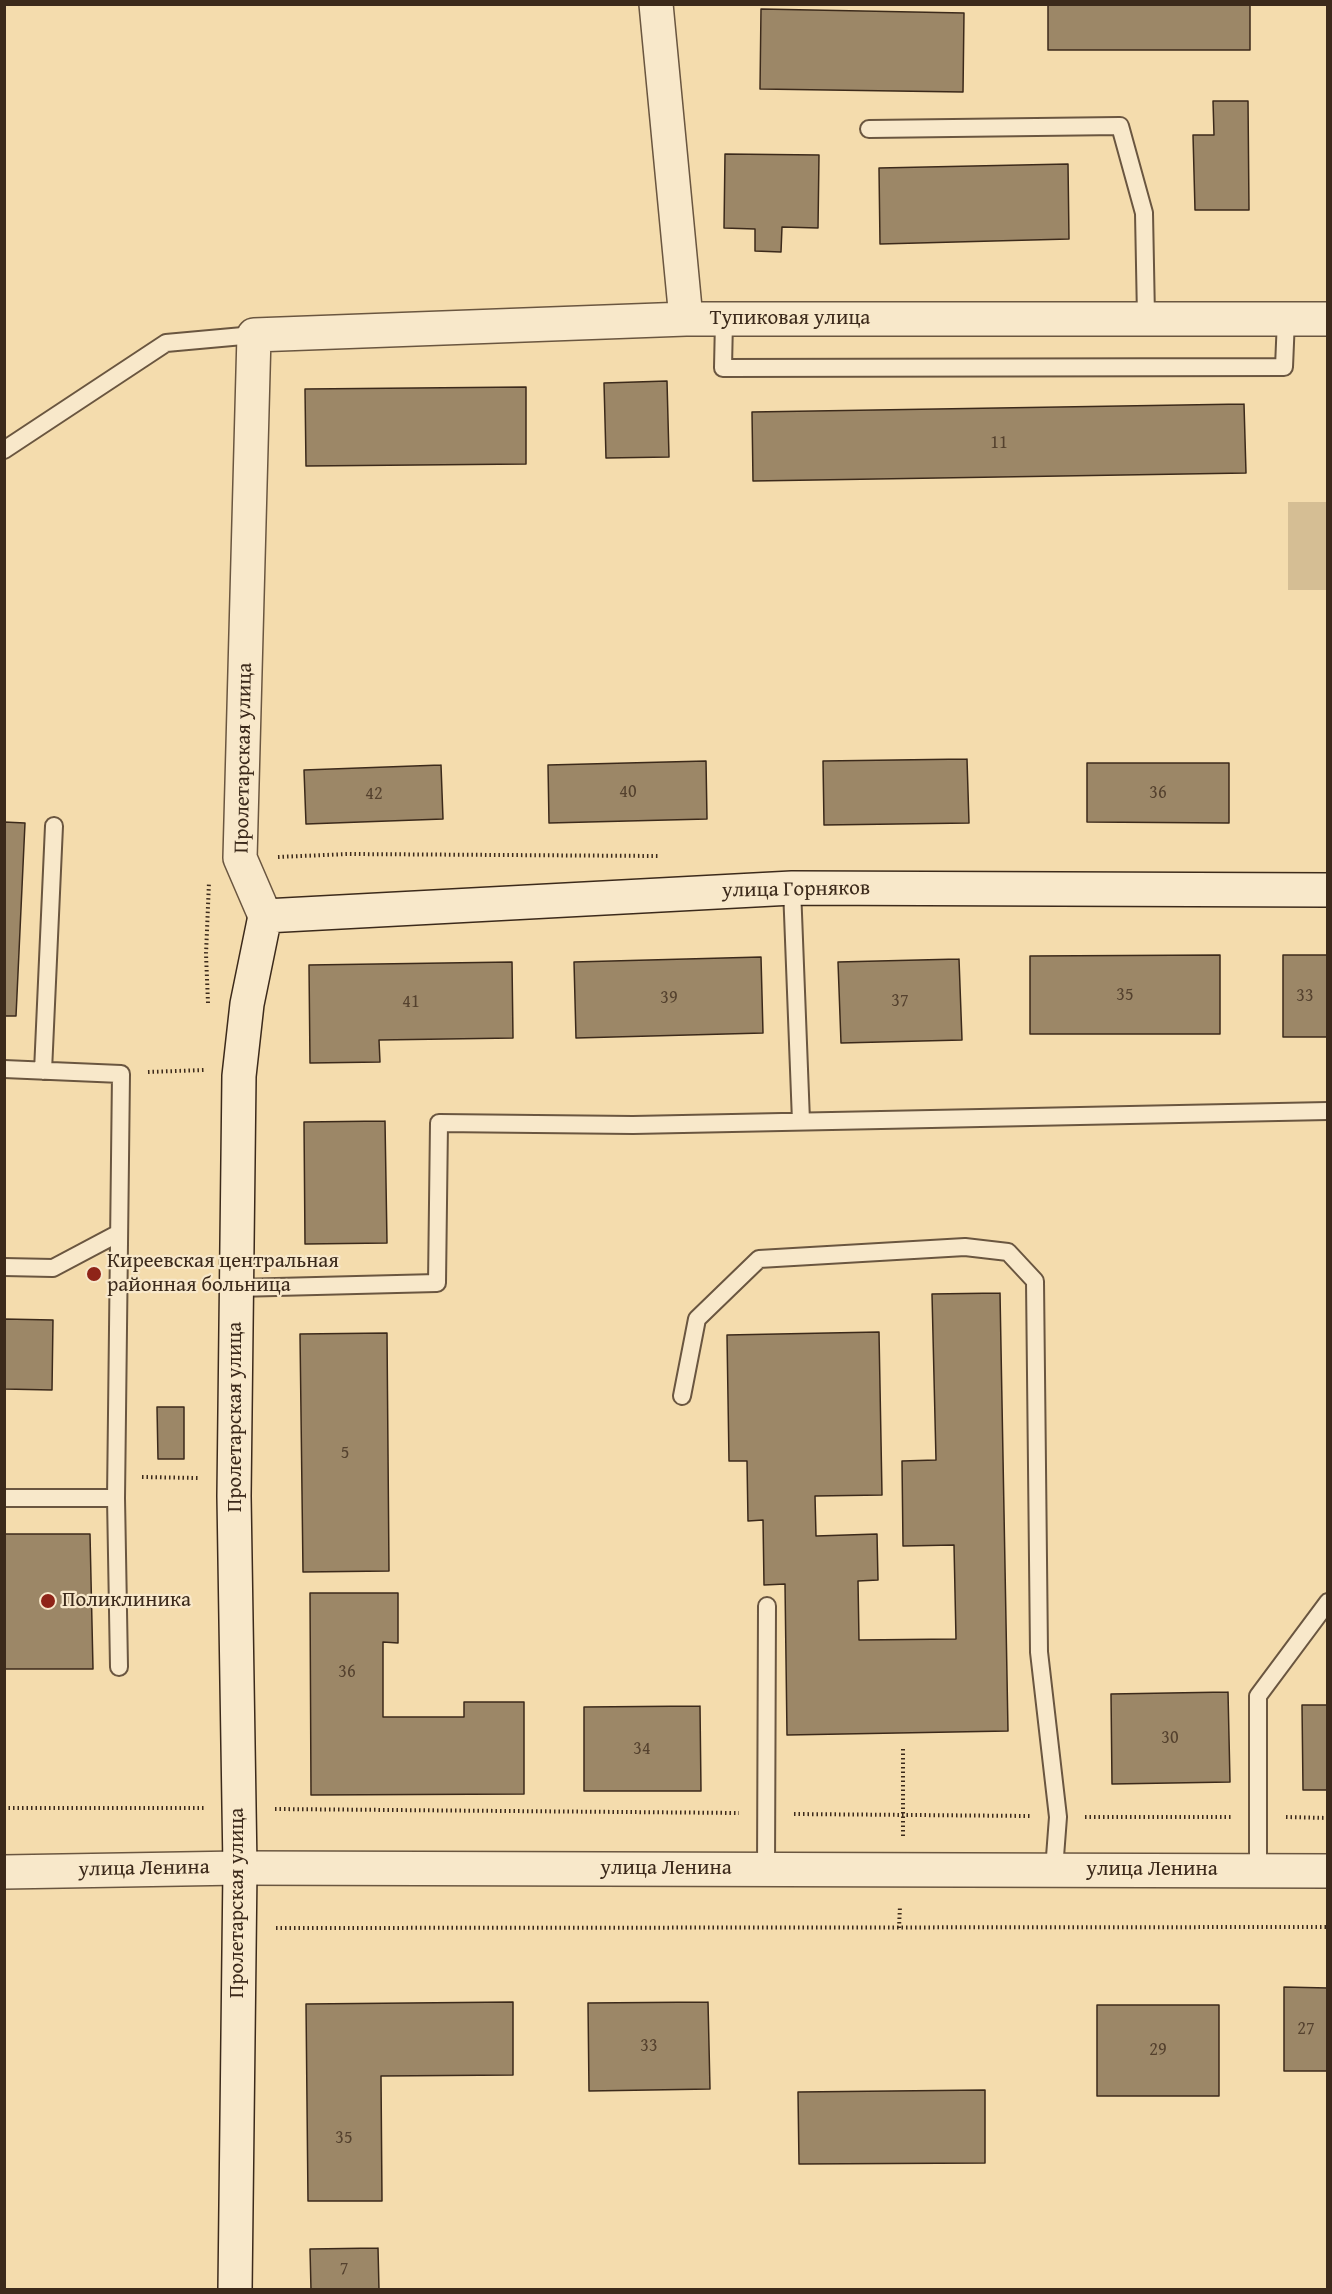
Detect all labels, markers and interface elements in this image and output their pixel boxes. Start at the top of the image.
street label: Тупиковая улица [710,306,870,332]
house number: 11 [990,432,1008,454]
street label: Пролетарская улица [230,662,258,854]
house number: 40 [619,781,637,803]
house number: 36 [1149,782,1167,804]
house number: 42 [365,783,383,805]
street label: улица Горняков [722,876,870,904]
house number: 35 [1116,984,1134,1006]
house number: 33 [1296,985,1314,1007]
house number: 39 [660,987,678,1009]
house number: 37 [891,990,909,1012]
house number: 41 [402,991,420,1013]
place label: Киреевская центральная районная больница [107,1249,339,1299]
marker: Киреевская центральная районная больница [85,1265,103,1283]
street label: Пролетарская улица [223,1322,249,1512]
house number: 5 [341,1442,349,1464]
place label: Поликлиника [62,1588,191,1614]
marker: Поликлиника [39,1592,57,1610]
house number: 36 [338,1661,356,1683]
house number: 30 [1161,1727,1179,1749]
house number: 34 [633,1738,651,1760]
street label: Пролетарская улица [225,1808,251,1998]
street label: улица Ленина [78,1855,210,1883]
street label: улица Ленина [600,1856,732,1882]
street label: улица Ленина [1086,1857,1218,1883]
house number: 27 [1297,2018,1315,2040]
house number: 33 [640,2035,658,2057]
house number: 29 [1149,2039,1167,2061]
house number: 35 [335,2127,353,2149]
house number: 7 [340,2258,348,2280]

